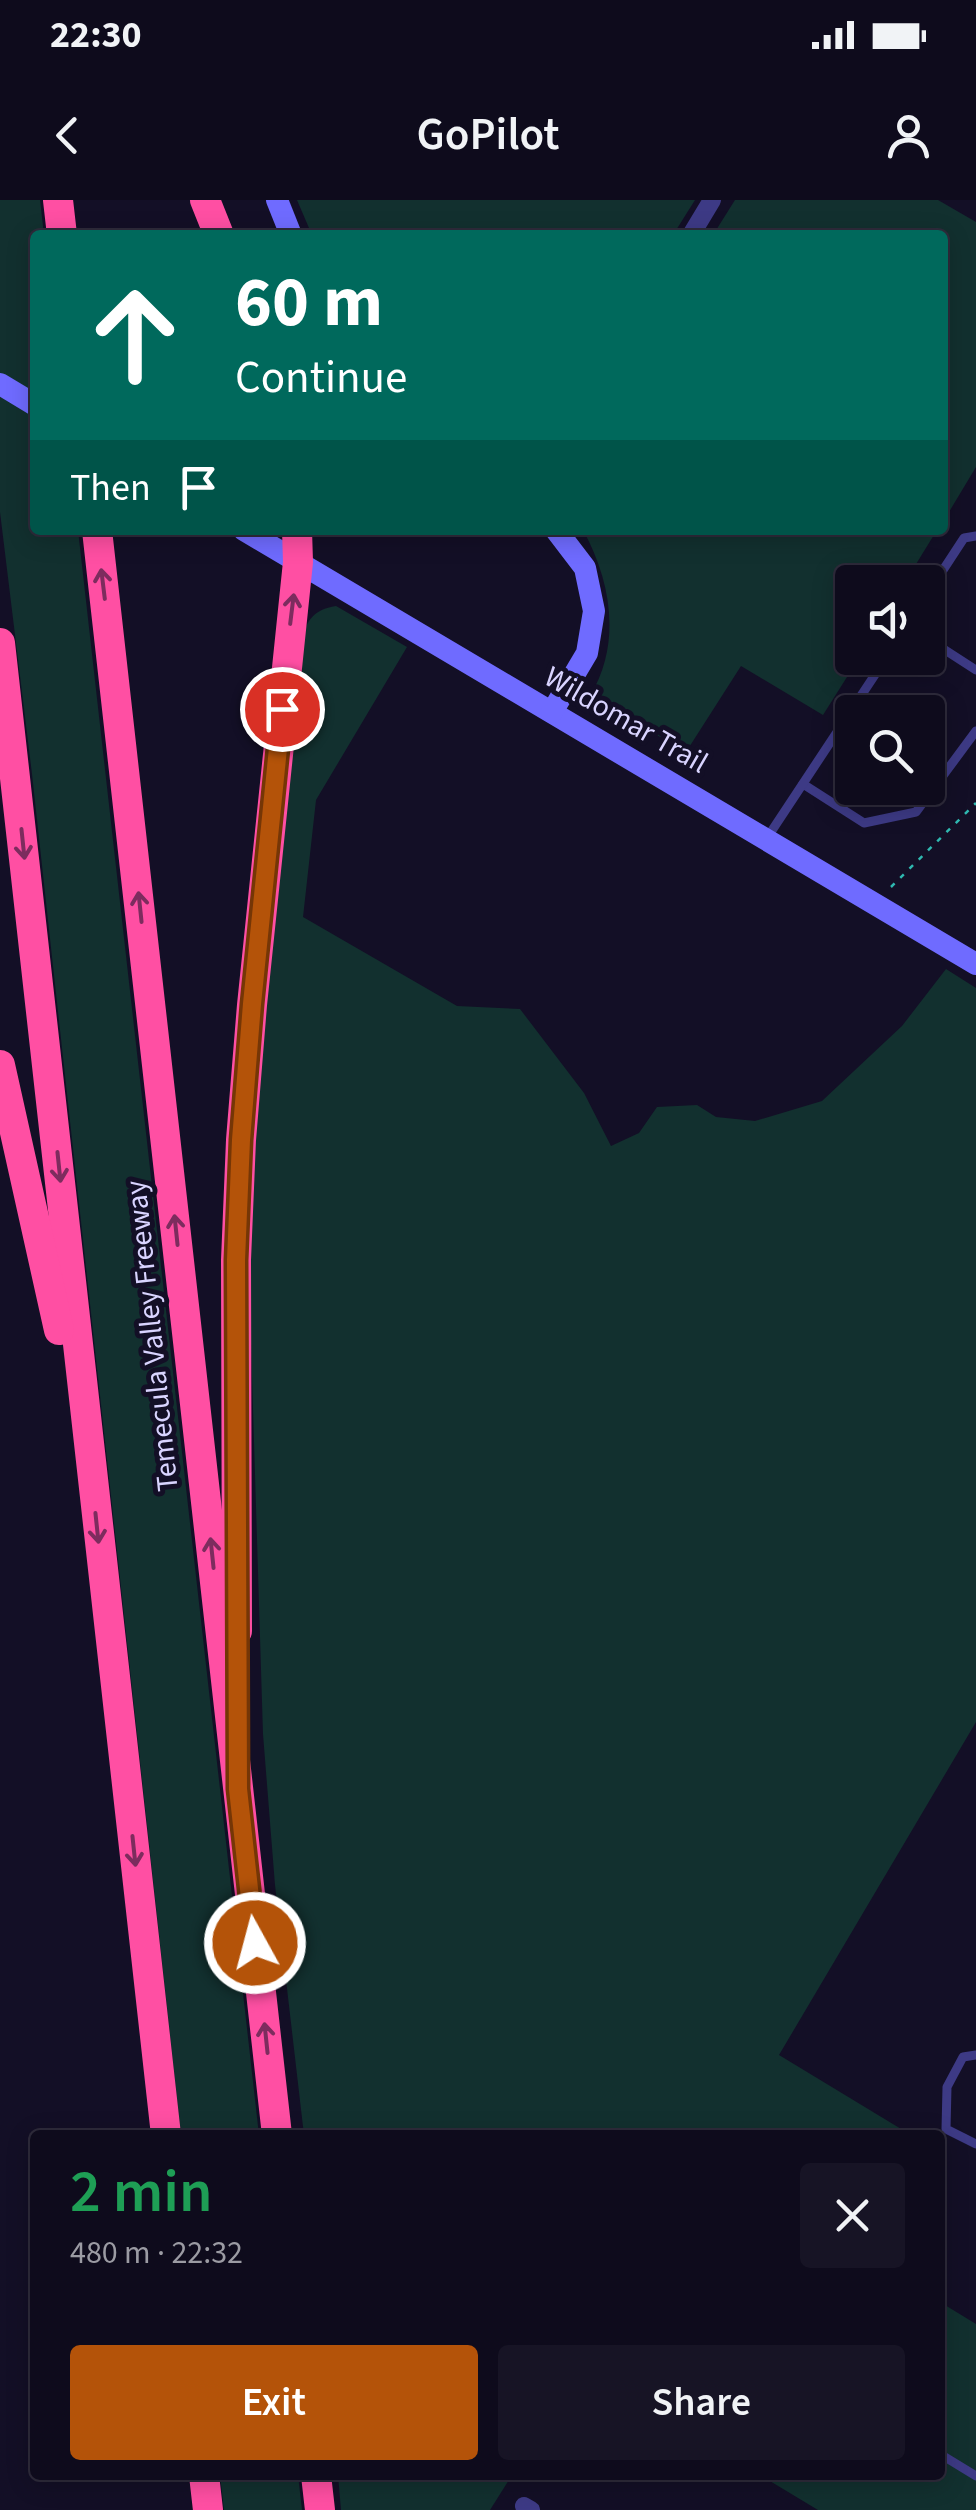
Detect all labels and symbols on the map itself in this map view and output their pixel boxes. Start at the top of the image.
one-way arrow [93,568,112,601]
one-way arrow [283,593,302,626]
street label: Wildomar Trail [536,656,716,784]
pin [240,667,325,752]
one-way arrow [14,828,33,860]
one-way arrow [130,891,149,923]
one-way arrow [49,1151,68,1183]
street label: Temecula Valley Freeway [114,1178,190,1494]
one-way arrow [166,1214,185,1246]
one-way arrow [88,1512,107,1544]
one-way arrow [202,1537,221,1569]
one-way arrow [125,1835,144,1867]
position arrow [203,1891,307,1995]
one-way arrow [256,2023,275,2055]

